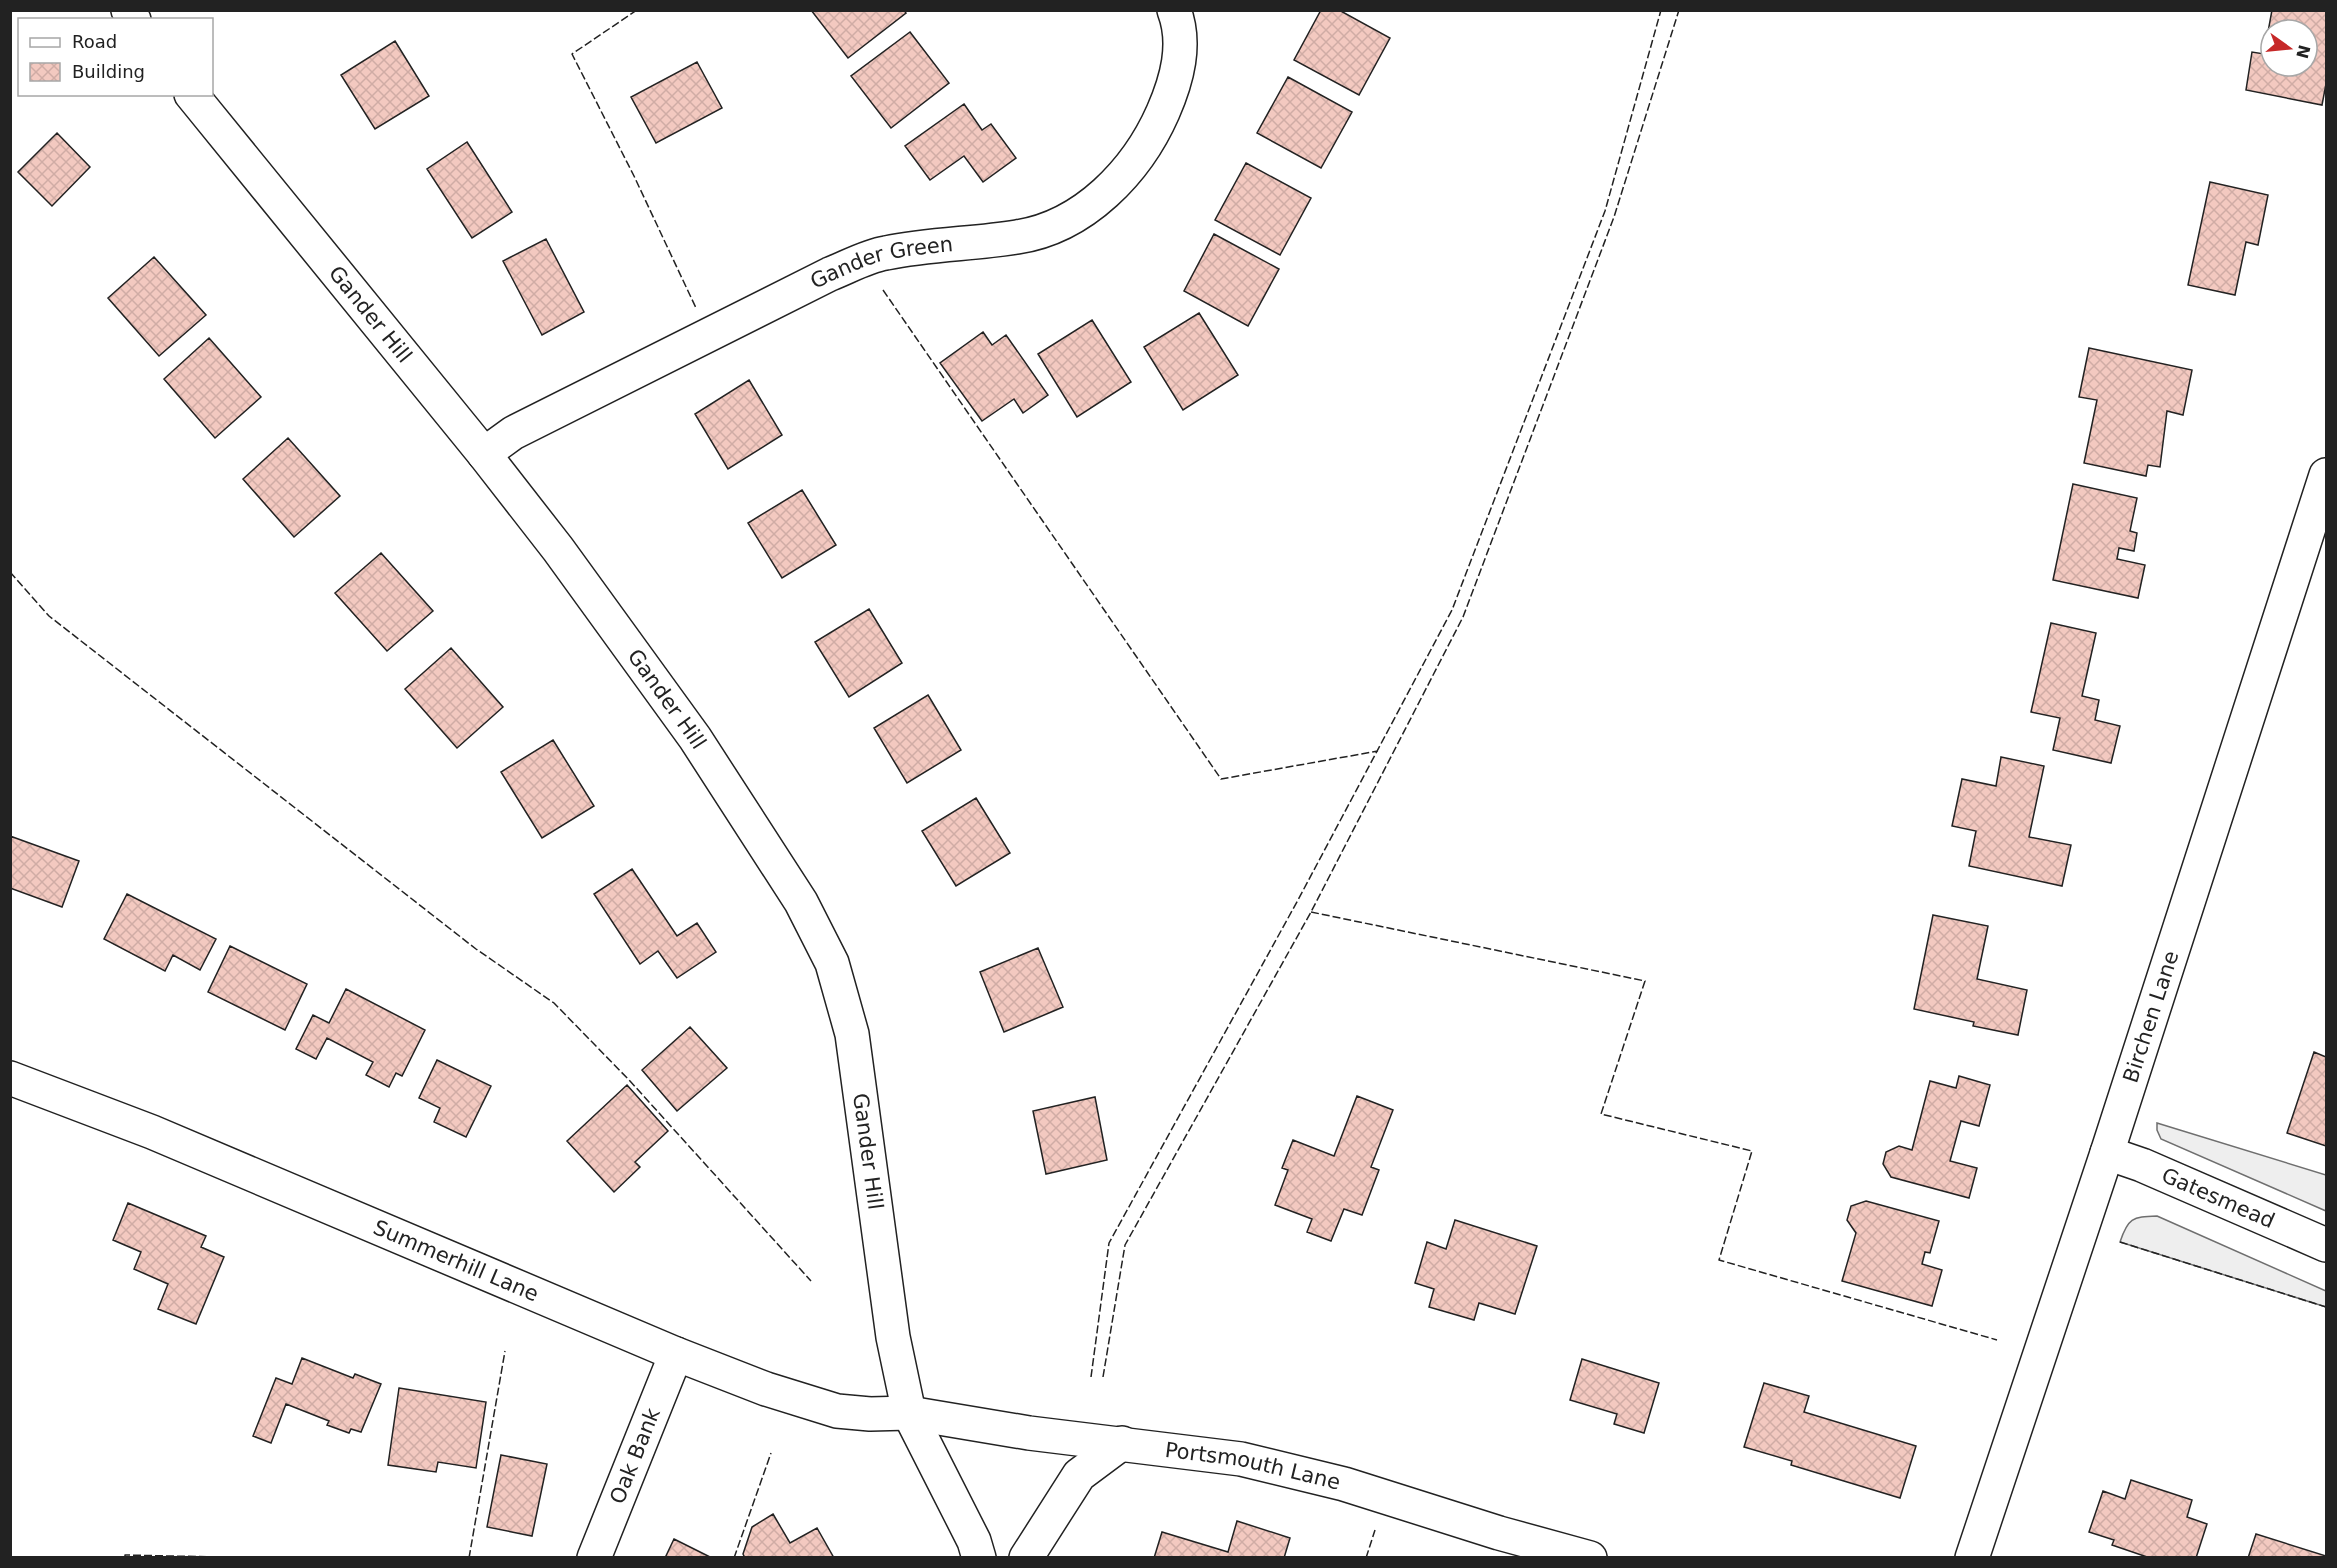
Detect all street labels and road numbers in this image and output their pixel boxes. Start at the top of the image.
street label: Gander Green [806,232,954,294]
street label: Gander Hill [324,261,417,367]
street label: Gander Hill [623,645,711,753]
street label: Birchen Lane [2119,948,2183,1086]
street label: Gander Hill [848,1092,888,1211]
street label: Gatesmead [2158,1163,2278,1233]
street label: Summerhill Lane [370,1215,542,1306]
street label: Oak Bank [605,1404,665,1507]
street label: Portsmouth Lane [1164,1438,1343,1495]

